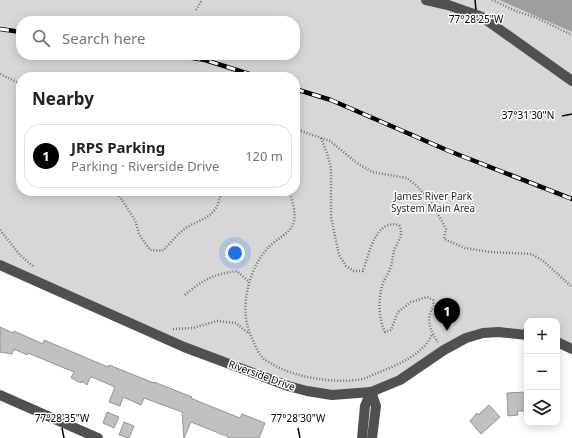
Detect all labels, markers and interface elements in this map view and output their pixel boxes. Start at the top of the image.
text: 77°28'25"W [449,12,504,26]
search box [16,16,300,60]
icon: search [30,27,52,49]
text: Search here [62,28,145,48]
text: Nearby [32,87,94,110]
text: 37°31'30"N [502,108,554,122]
text: JRPS Parking [71,137,165,157]
text: 1 [42,147,50,165]
text: 120 m [245,147,283,165]
text: Parking · Riverside Drive [71,157,219,175]
park label: James River Park System Main Area [391,189,475,215]
your location [225,243,245,263]
pin: 1 [434,298,460,331]
map controls [524,318,560,426]
button: + [524,318,560,354]
button: − [524,354,560,390]
street label: Riverside Drive [227,356,298,394]
button: layers [524,390,560,426]
text: 77°28'35"W [35,411,90,425]
text: 77°28'30"W [271,411,326,425]

